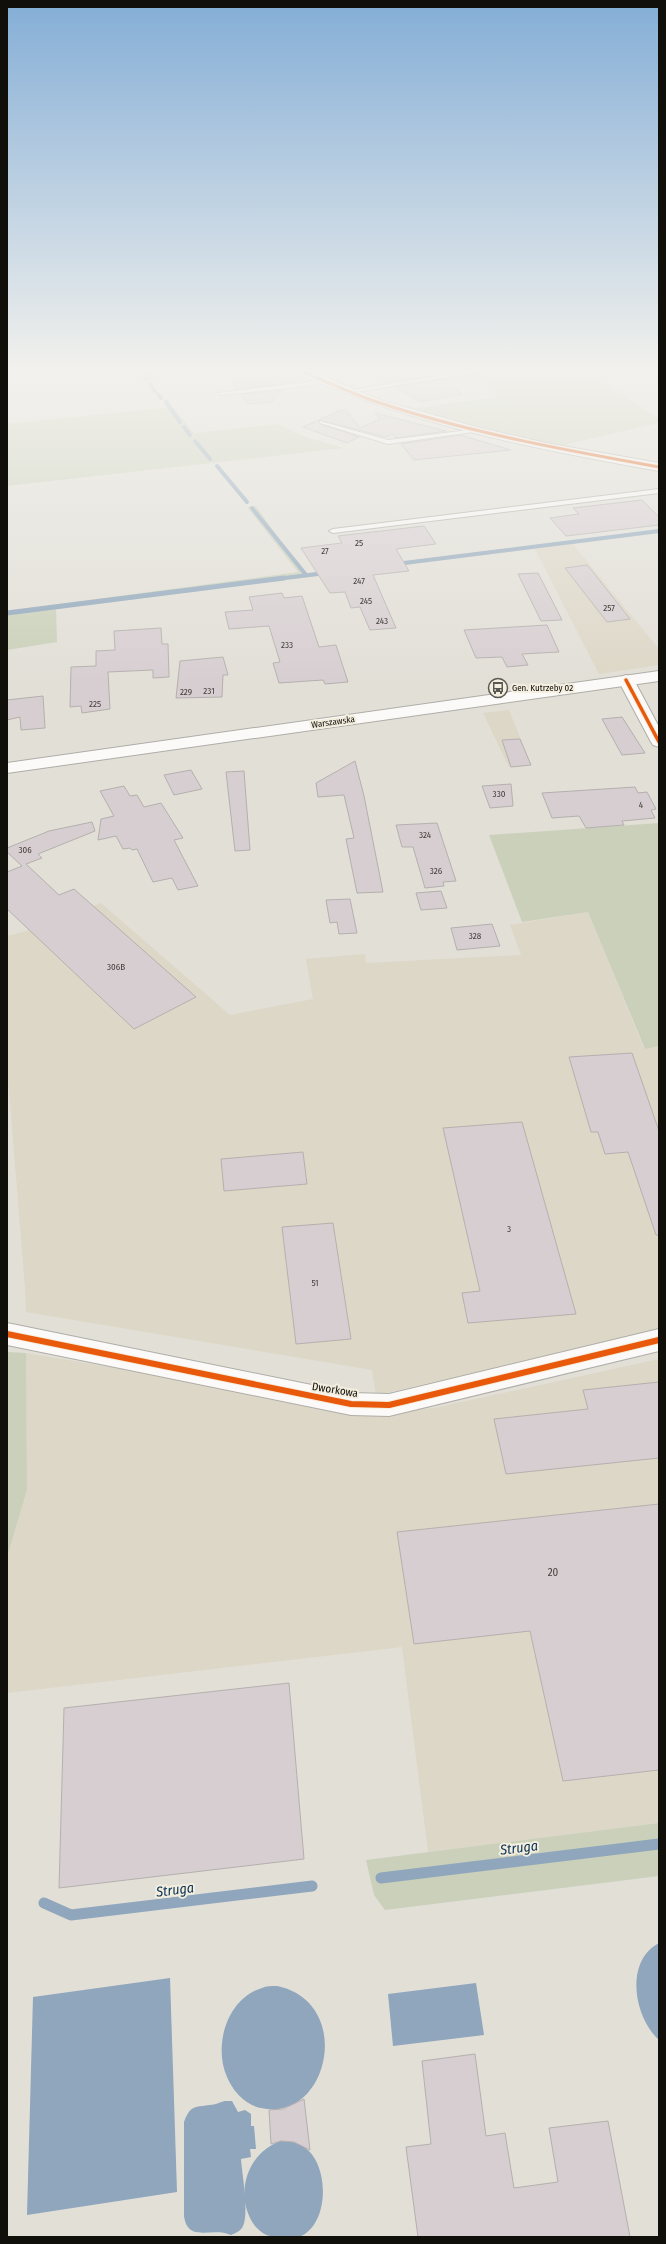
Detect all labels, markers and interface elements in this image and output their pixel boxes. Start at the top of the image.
house number: 25 [355,538,363,548]
house number: 27 [321,546,329,556]
house number: 247 [353,576,365,586]
house number: 245 [360,596,372,606]
house number: 257 [603,603,615,613]
house number: 243 [376,616,388,626]
house number: 233 [281,640,293,650]
bus stop icon: Gen. Kutrzeby 02 [487,677,509,699]
place label: Gen. Kutrzeby 02 [512,683,573,693]
house number: 231 [203,686,215,696]
house number: 229 [180,687,192,697]
house number: 225 [89,699,101,709]
street label: Warszawska [311,714,356,730]
house number: 330 [493,789,506,799]
house number: 4 [639,800,644,810]
house number: 324 [419,830,432,840]
house number: 306 [18,845,32,855]
house number: 326 [430,866,443,876]
house number: 328 [469,931,482,941]
house number: 306B [107,962,125,972]
house number: 3 [507,1224,511,1234]
house number: 51 [311,1278,319,1288]
street label: Dworkowa [311,1380,359,1400]
house number: 20 [548,1566,559,1579]
water label: Struga [498,1837,539,1859]
water label: Struga [154,1879,195,1901]

